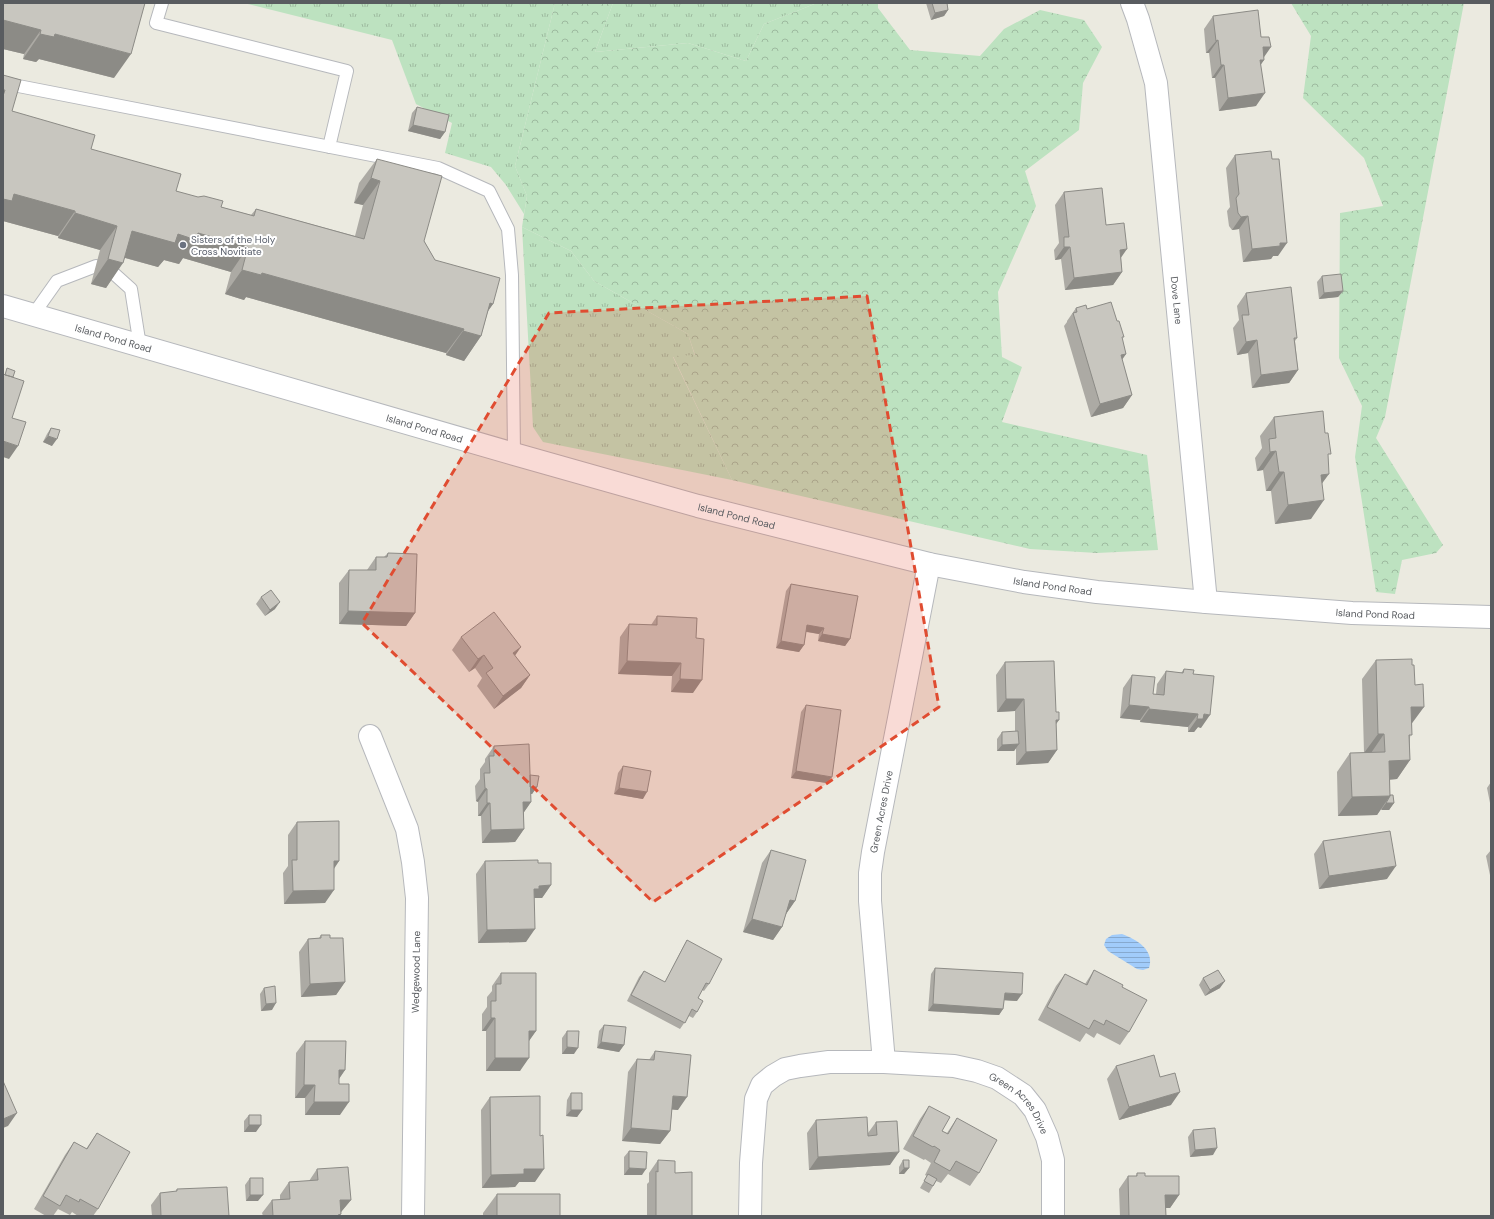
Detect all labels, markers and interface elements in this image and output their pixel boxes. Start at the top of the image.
place label: Sisters of the Holy Cross Novitiate [191,233,276,258]
marker: Sisters of the Holy Cross Novitiate [178,240,188,250]
street label: Dove Lane [1168,276,1186,325]
street label: Island Pond Road [74,321,153,355]
street label: Island Pond Road [385,411,465,445]
street label: Island Pond Road [697,500,777,532]
street label: Island Pond Road [1012,574,1093,598]
street label: Island Pond Road [1335,605,1415,621]
street label: Green Acres Drive [866,769,895,854]
street label: Wedgewood Lane [409,930,423,1013]
street label: Green Acres Drive [988,1069,1051,1136]

